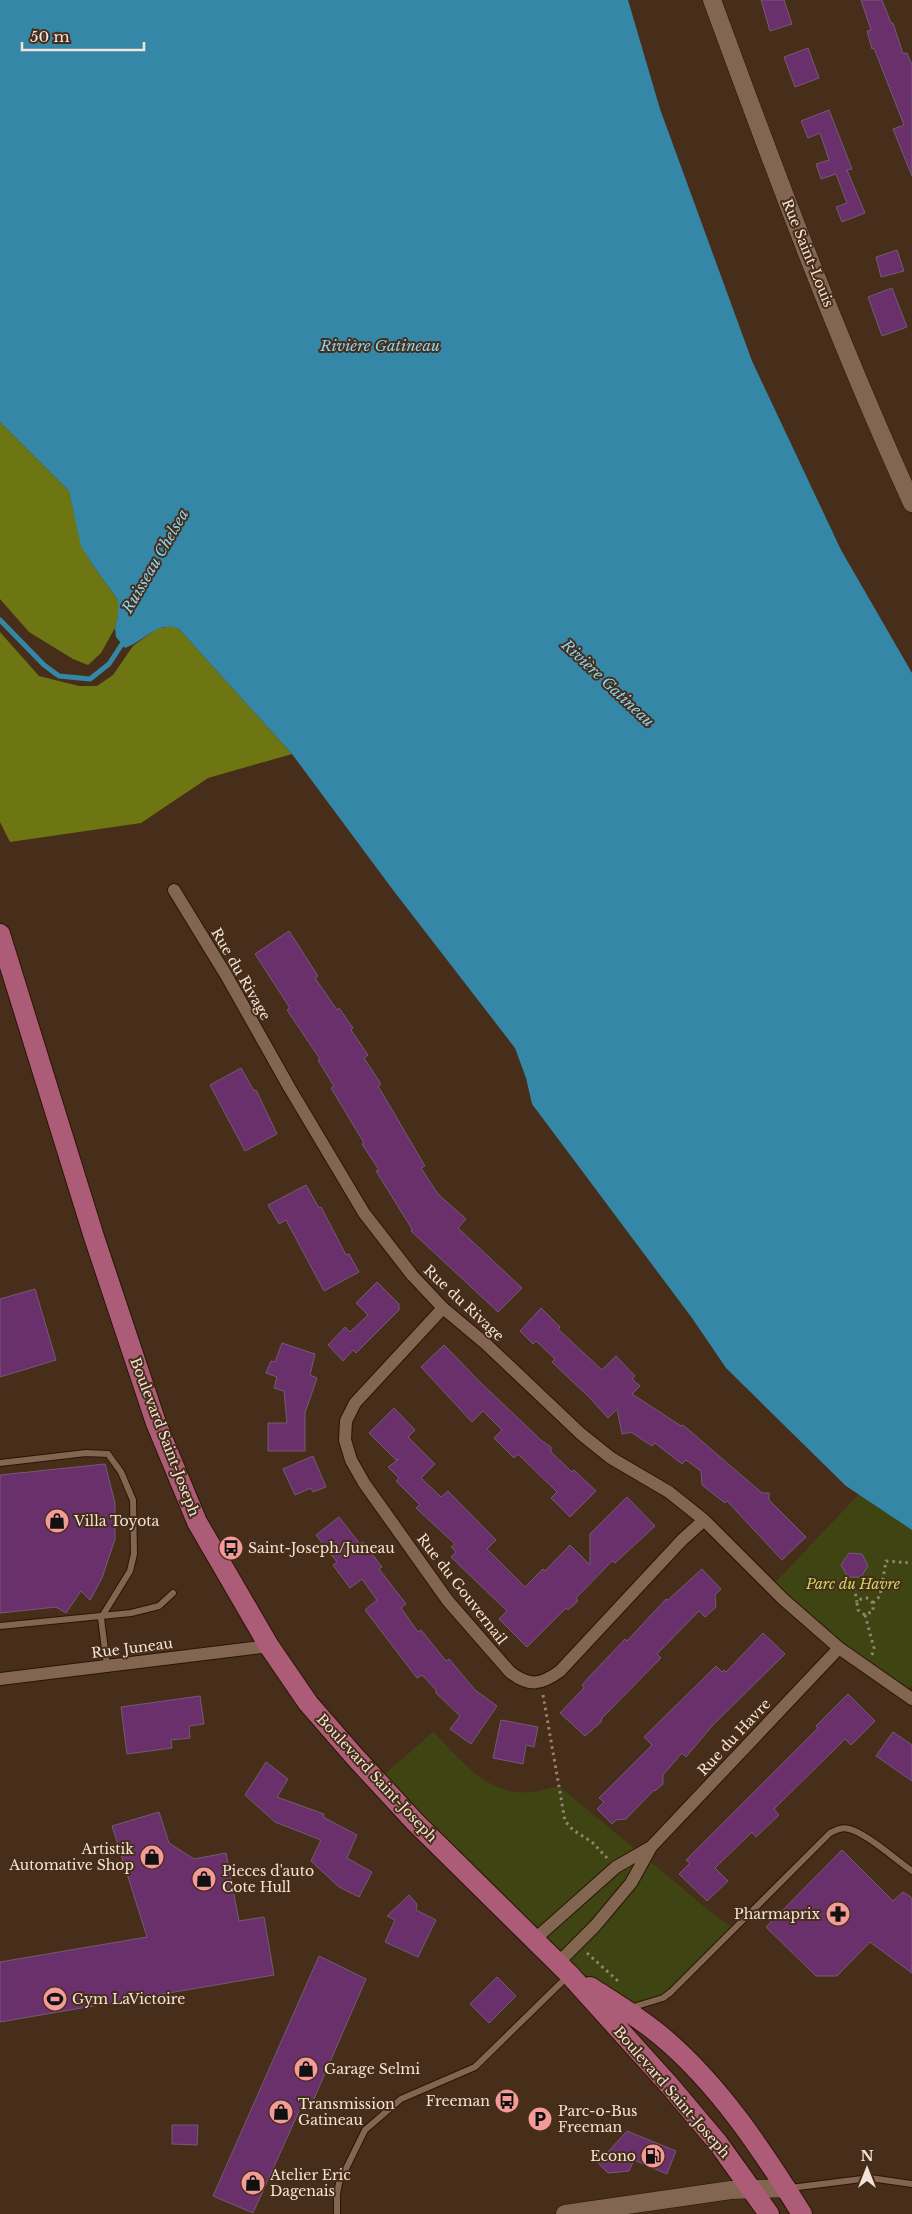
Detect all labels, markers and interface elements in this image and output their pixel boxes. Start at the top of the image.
scale bar [22,20,145,52]
text: 50 m [30,27,70,46]
street label: Rue Saint-Louis [778,196,838,310]
water label: Rivière Gatineau [319,336,440,355]
water label: Ruisseau Chelsea [117,506,192,617]
water label: Rivière Gatineau [557,635,658,731]
street label: Rue du Rivage [207,925,275,1023]
street label: Rue du Rivage [420,1261,508,1345]
street label: Boulevard Saint-Joseph [126,1355,204,1519]
shop icon: Villa Toyota [44,1508,70,1534]
place label: Villa Toyota [73,1512,160,1530]
street label: Rue du Gouvernail [413,1530,511,1648]
bus stop icon: Saint-Joseph/Juneau [218,1535,244,1561]
place label: Saint-Joseph/Juneau [248,1539,395,1557]
park label: Parc du Havre [805,1575,901,1593]
street label: Rue Juneau [90,1634,174,1662]
street label: Rue du Havre [694,1695,774,1779]
street label: Boulevard Saint-Joseph [313,1710,441,1846]
place label: Artistik Automative Shop [8,1840,134,1874]
shop icon: Artistik Automative Shop [139,1844,165,1870]
place label: Pieces d'auto Cote Hull [222,1862,314,1896]
shop icon: Pieces d'auto Cote Hull [191,1866,217,1892]
pharmacy icon: Pharmaprix [825,1901,851,1927]
place label: Pharmaprix [734,1905,820,1923]
sports icon: Gym LaVictoire [42,1986,68,2012]
place label: Gym LaVictoire [72,1990,185,2008]
street label: Boulevard Saint-Joseph [610,2022,734,2162]
shop icon: Garage Selmi [293,2056,319,2082]
place label: Garage Selmi [324,2060,420,2078]
bus stop icon: Freeman [494,2088,520,2114]
place label: Freeman [426,2092,490,2110]
place label: Transmission Gatineau [298,2095,395,2129]
shop icon: Transmission Gatineau [268,2099,294,2125]
place label: Parc-o-Bus Freeman [558,2102,637,2136]
parking icon: Parc-o-Bus Freeman [527,2106,553,2132]
fuel station icon: Econo [640,2143,666,2169]
north arrow [842,2144,892,2194]
place label: Econo [590,2147,636,2165]
text: N [860,2147,874,2165]
place label: Atelier Eric Dagenais [269,2166,351,2200]
shop icon: Atelier Eric Dagenais [240,2170,266,2196]

